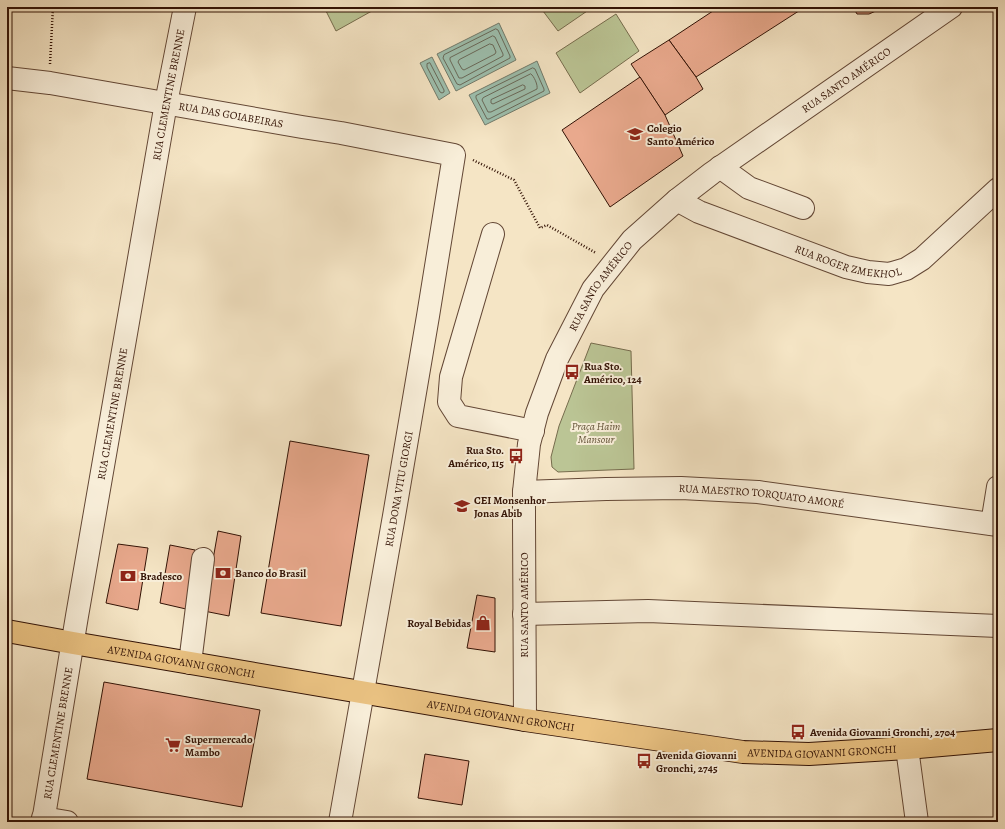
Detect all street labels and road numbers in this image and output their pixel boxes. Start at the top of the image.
street label: RUA CLEMENTINE BRENNE [149,28,188,162]
street label: RUA SANTO AMÉRICO [799,43,894,116]
street label: RUA DAS GOIABEIRAS [177,98,285,131]
street label: RUA SANTO AMÉRICO [565,238,636,334]
street label: RUA ROGER ZMEKHOL [793,241,903,281]
street label: RUA CLEMENTINE BRENNE [93,347,131,481]
street label: RUA DONA VITU GIORGI [381,430,417,548]
street label: RUA MAESTRO TORQUATO AMORÉ [678,480,845,511]
street label: RUA SANTO AMÉRICO [517,552,532,658]
street label: AVENIDA GIOVANNI GRONCHI [105,641,256,681]
street label: RUA CLEMENTINE BRENNE [39,666,76,800]
street label: AVENIDA GIOVANNI GRONCHI [425,696,576,735]
street label: AVENIDA GIOVANNI GRONCHI [746,741,897,762]

